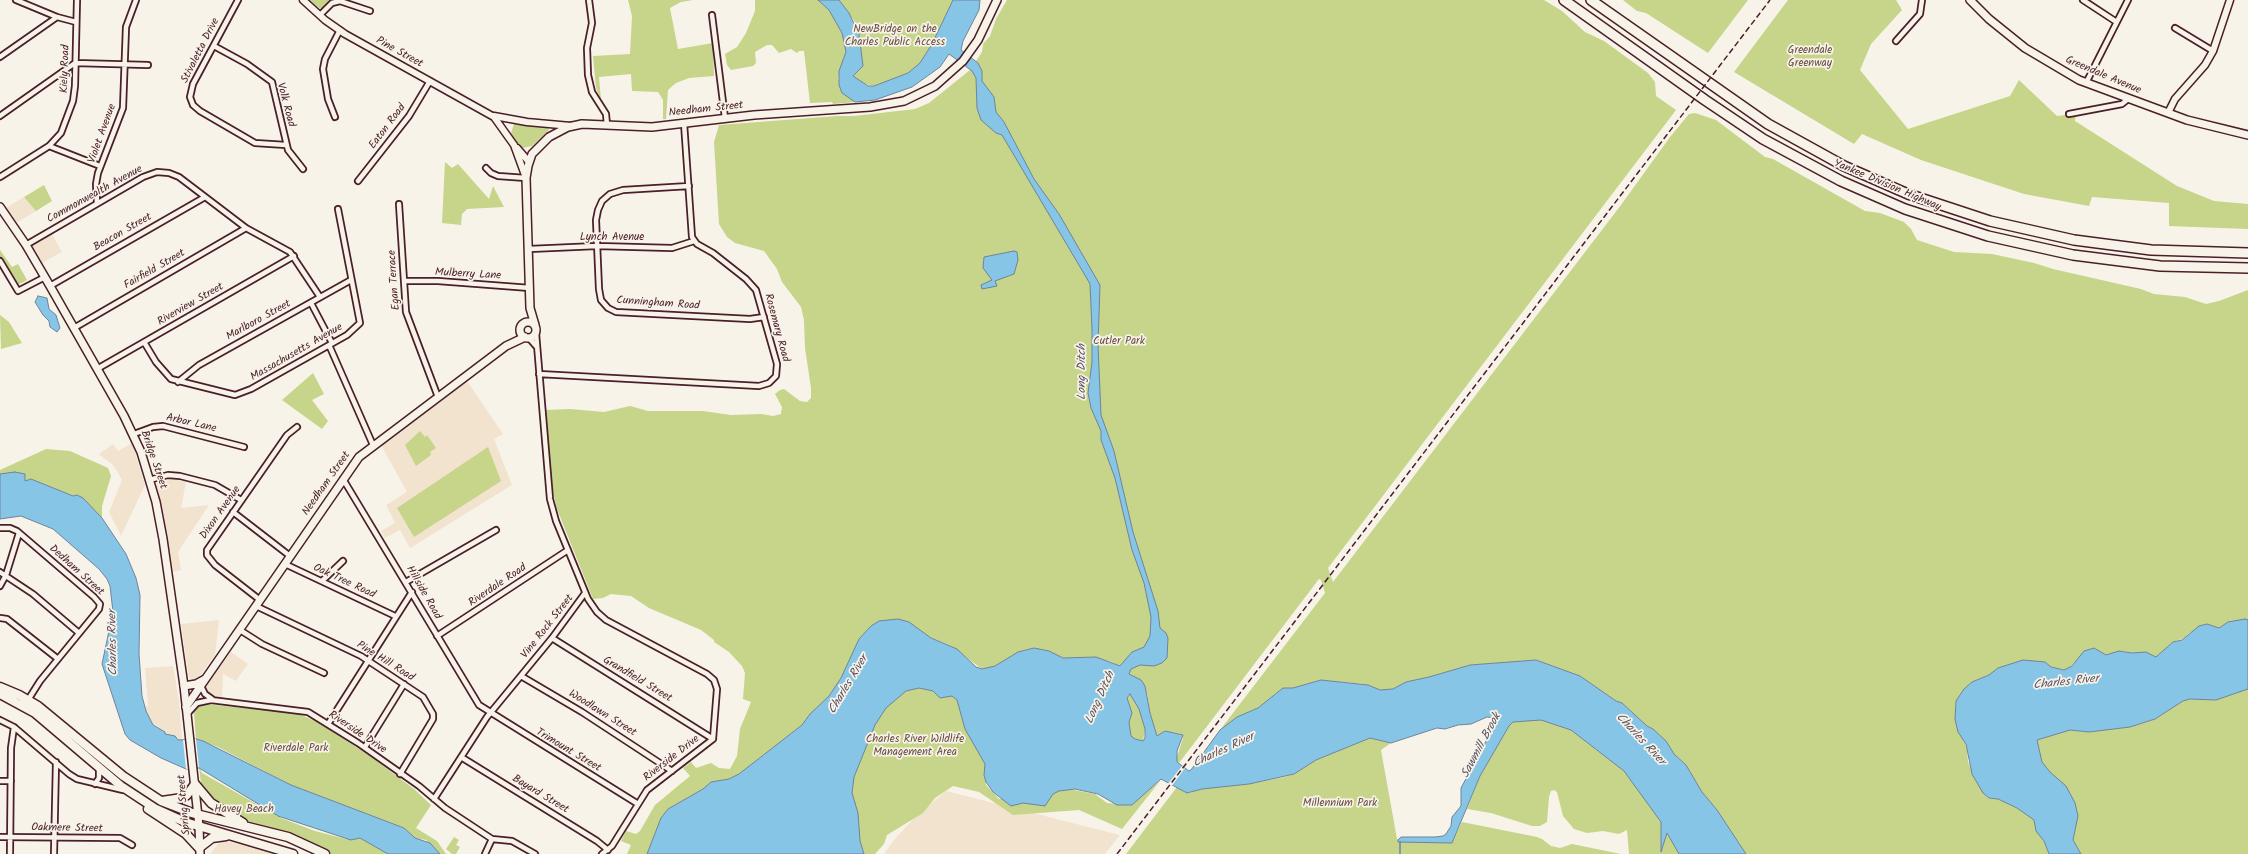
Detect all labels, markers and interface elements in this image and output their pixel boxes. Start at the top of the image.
street label: Stivaletta Drive [179,16,223,86]
park label: NewBridge on the Charles Public Access [845,23,945,49]
street label: Pine Street [373,35,425,71]
park label: Greendale Greenway [1788,44,1832,70]
street label: Kiely Road [59,45,73,93]
street label: Greendale Avenue [2063,54,2143,98]
street label: Volk Road [273,81,297,129]
street label: Needham Street [668,100,744,120]
street label: Eaton Road [367,102,409,152]
street label: Violet Avenue [86,103,120,165]
street label: Yankee Division Highway [1831,157,1943,215]
street label: Commonwealth Avenue [45,163,145,227]
street label: Beacon Street [91,211,155,255]
street label: Lynch Avenue [580,231,644,245]
street label: Fairfield Street [122,247,188,293]
street label: Egan Terrace [386,250,404,310]
street label: Mulberry Lane [435,267,501,283]
street label: Riverview Street [156,281,226,329]
street label: Rosemary Road [761,292,791,364]
street label: Cunningham Road [616,295,700,313]
street label: Marlboro Street [224,298,294,344]
street label: Massachusetts Avenue [249,321,345,385]
park label: Cutler Park [1093,335,1145,349]
water label: Long Ditch [1076,344,1090,400]
street label: Arbor Lane [165,412,217,436]
street label: Bridge Street [137,429,169,491]
street label: Needham Street [300,450,354,518]
street label: Dixon Avenue [198,484,244,542]
street label: Dedham Street [46,543,106,599]
street label: Oak Tree Road [311,562,377,602]
street label: Riverdale Road [467,562,529,610]
street label: Hillside Road [402,564,444,622]
street label: Vine Rock Street [519,592,577,662]
water label: Charles River [106,610,122,676]
street label: Pine Hill Road [354,639,416,685]
water label: Charles River [826,653,872,717]
street label: Grandfield Street [600,654,674,706]
water label: Long Ditch [1083,670,1119,726]
water label: Charles River [2033,672,2099,694]
street label: Woodlawn Street [566,688,638,740]
street label: Riverside Drive [325,709,389,757]
water label: Sawmill Brook [1459,711,1505,781]
water label: Charles River [1612,711,1668,769]
street label: Trimount Street [533,726,603,776]
water label: Charles River [1191,731,1257,771]
street label: Riverside Drive [641,733,703,785]
park label: Charles River Wildlife Management Area [866,733,964,759]
park label: Riverdale Park [264,742,328,756]
street label: Bayard Street [509,773,571,817]
street label: Spring Street [176,774,194,836]
park label: Millennium Park [1303,797,1377,811]
park label: Havey Beach [214,803,274,817]
street label: Oakmere Street [31,822,103,836]

